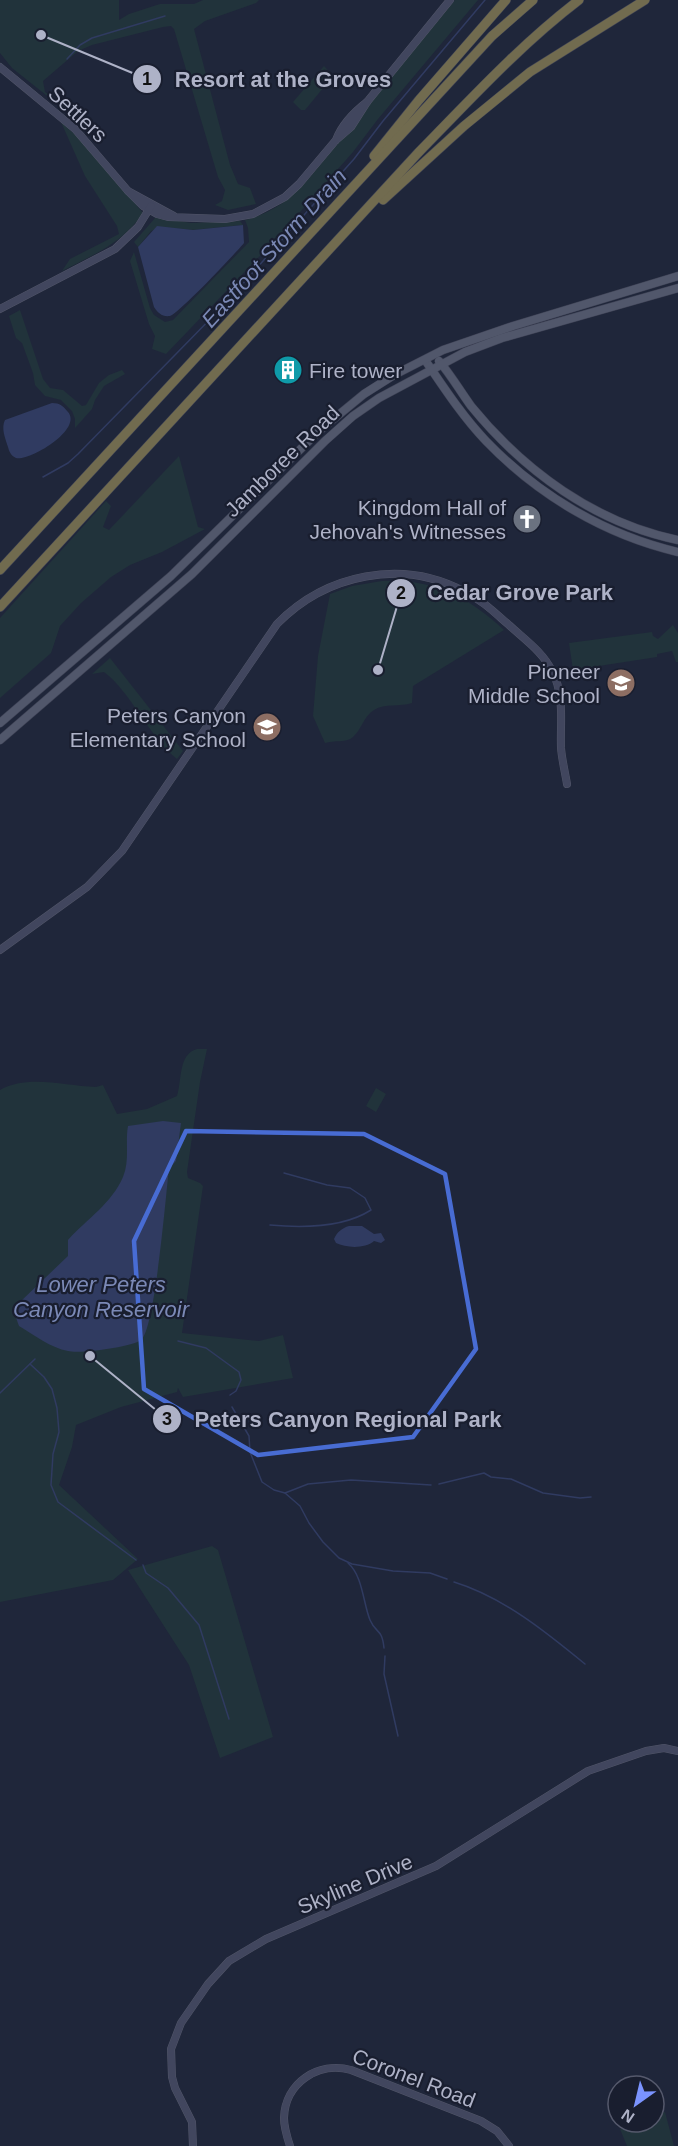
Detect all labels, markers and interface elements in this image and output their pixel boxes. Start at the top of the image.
callout: Resort at the Groves [132,59,403,99]
text: Resort at the Groves [175,67,391,92]
text: 1 [142,69,152,89]
street label: Settlers [44,81,112,147]
water label: Eastfoot Storm Drain [196,164,352,332]
building icon: Fire tower [272,354,304,386]
place label: Fire tower [309,359,402,382]
street label: Jamboree Road [220,401,344,521]
place label: Kingdom Hall of Jehovah's Witnesses [309,496,506,543]
church icon: Kingdom Hall of Jehovah's Witnesses [511,503,543,535]
callout: Cedar Grove Park [386,573,625,613]
text: Cedar Grove Park [427,580,614,605]
text: 2 [396,583,406,603]
place label: Pioneer Middle School [468,660,600,707]
school or university icon: Pioneer Middle School [605,667,637,699]
place label: Peters Canyon Elementary School [70,704,246,751]
school or university icon: Peters Canyon Elementary School [251,711,283,743]
water label: Lower Peters Canyon Reservoir [13,1272,191,1322]
callout: Peters Canyon Regional Park [152,1399,513,1439]
text: Peters Canyon Regional Park [195,1407,502,1432]
text: 3 [162,1409,172,1429]
street label: Skyline Drive [294,1849,416,1919]
street label: Coronel Road [349,2044,479,2112]
north arrow [606,2074,666,2134]
text: N [618,2106,637,2126]

